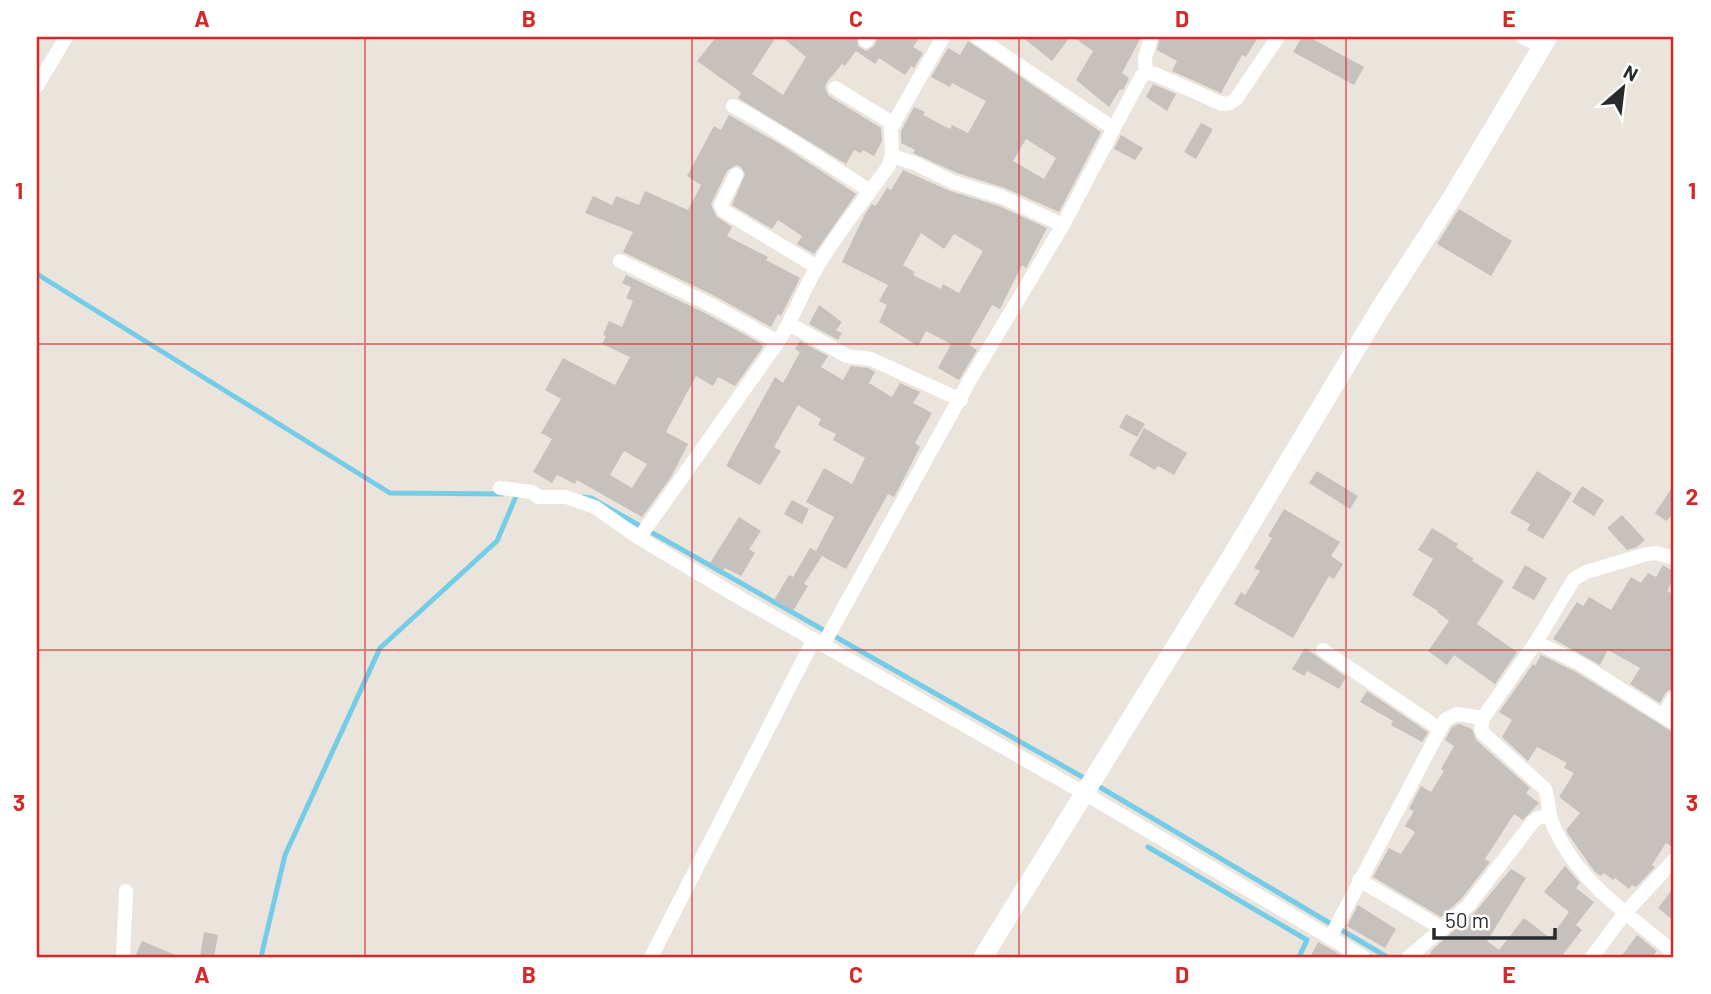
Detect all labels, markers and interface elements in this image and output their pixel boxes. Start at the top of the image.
text: A [194,4,210,32]
text: B [522,4,536,32]
text: C [849,4,863,32]
text: D [1175,4,1189,32]
text: E [1502,4,1516,32]
north arrow [1588,52,1658,122]
text: N [1620,59,1642,86]
text: 1 [15,176,23,204]
text: 1 [1688,176,1696,204]
text: 2 [13,482,25,510]
text: 2 [1686,482,1698,510]
text: 3 [13,788,25,816]
text: 3 [1686,788,1698,816]
scale bar [1434,896,1555,940]
text: 50 m [1445,907,1489,932]
text: A [194,960,210,988]
text: B [522,960,536,988]
text: C [849,960,863,988]
text: D [1175,960,1189,988]
text: E [1502,960,1516,988]

